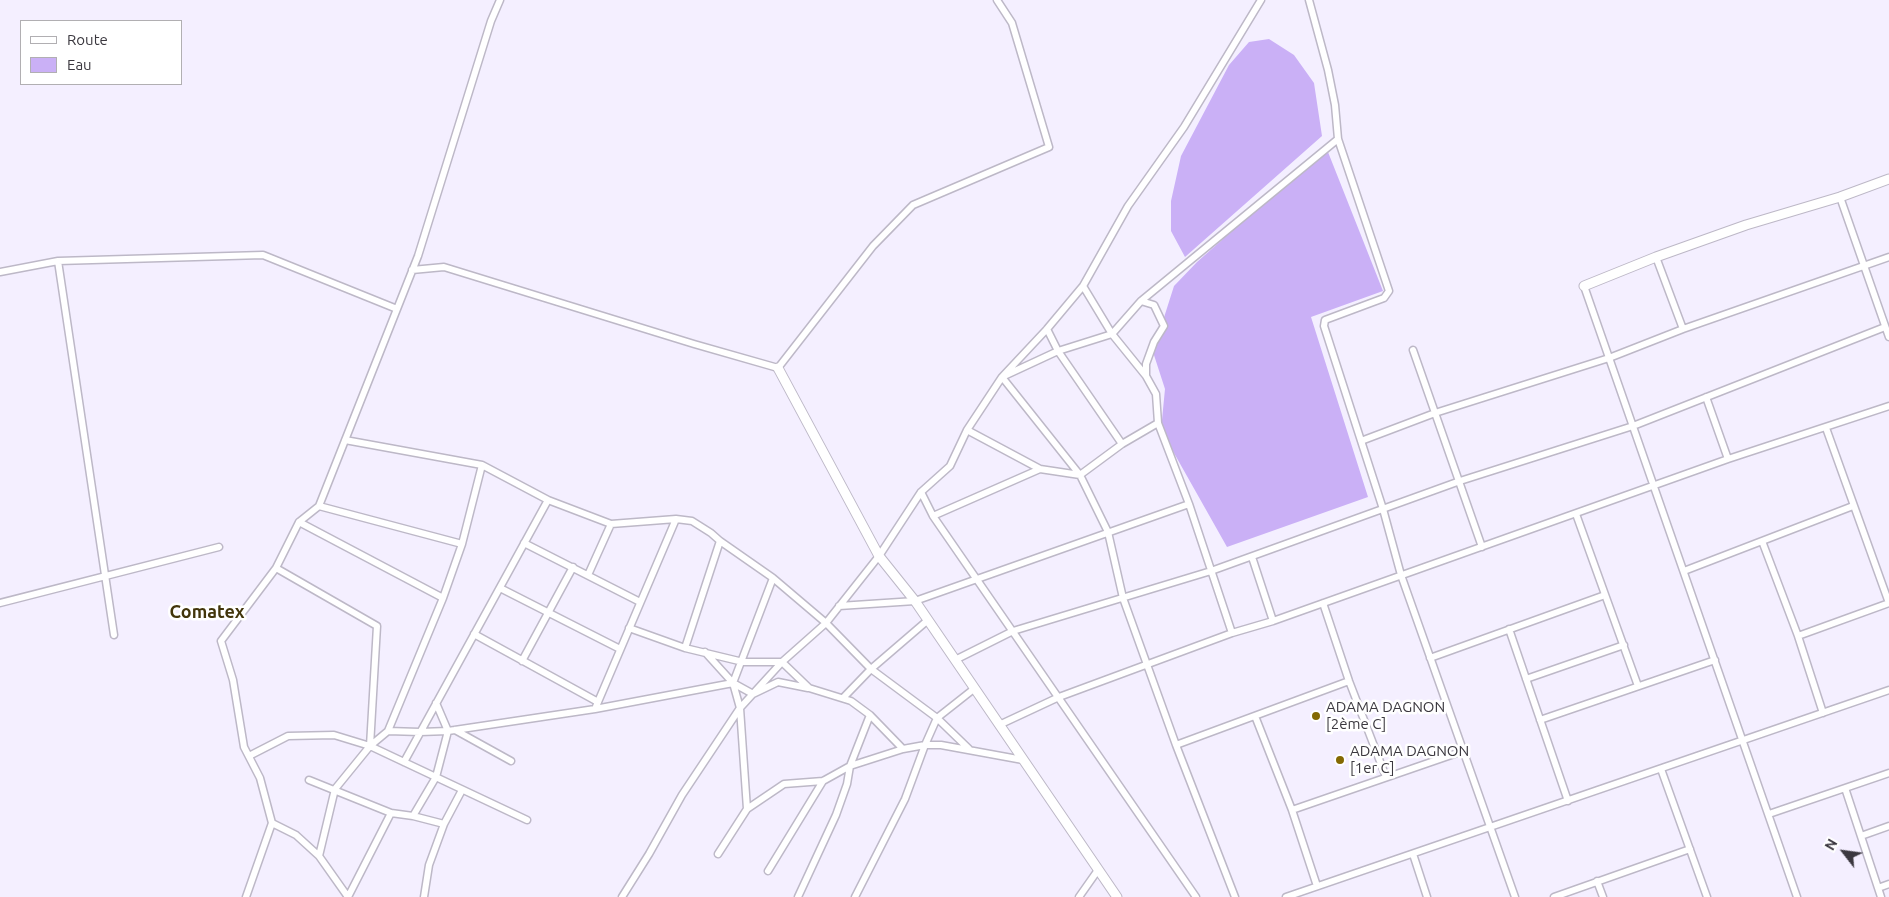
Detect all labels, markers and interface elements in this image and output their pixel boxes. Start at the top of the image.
legend [20,20,182,85]
text: Route [67,31,108,48]
text: Eau [67,56,92,73]
district label: Comatex [169,601,245,623]
place label: ADAMA DAGNON [2ème C] [1326,698,1445,733]
marker: ADAMA DAGNON [2ème C] [1310,710,1322,722]
place label: ADAMA DAGNON [1er C] [1350,742,1469,777]
marker: ADAMA DAGNON [1er C] [1334,754,1346,766]
north arrow [1819,827,1869,877]
text: N [1821,836,1841,853]

